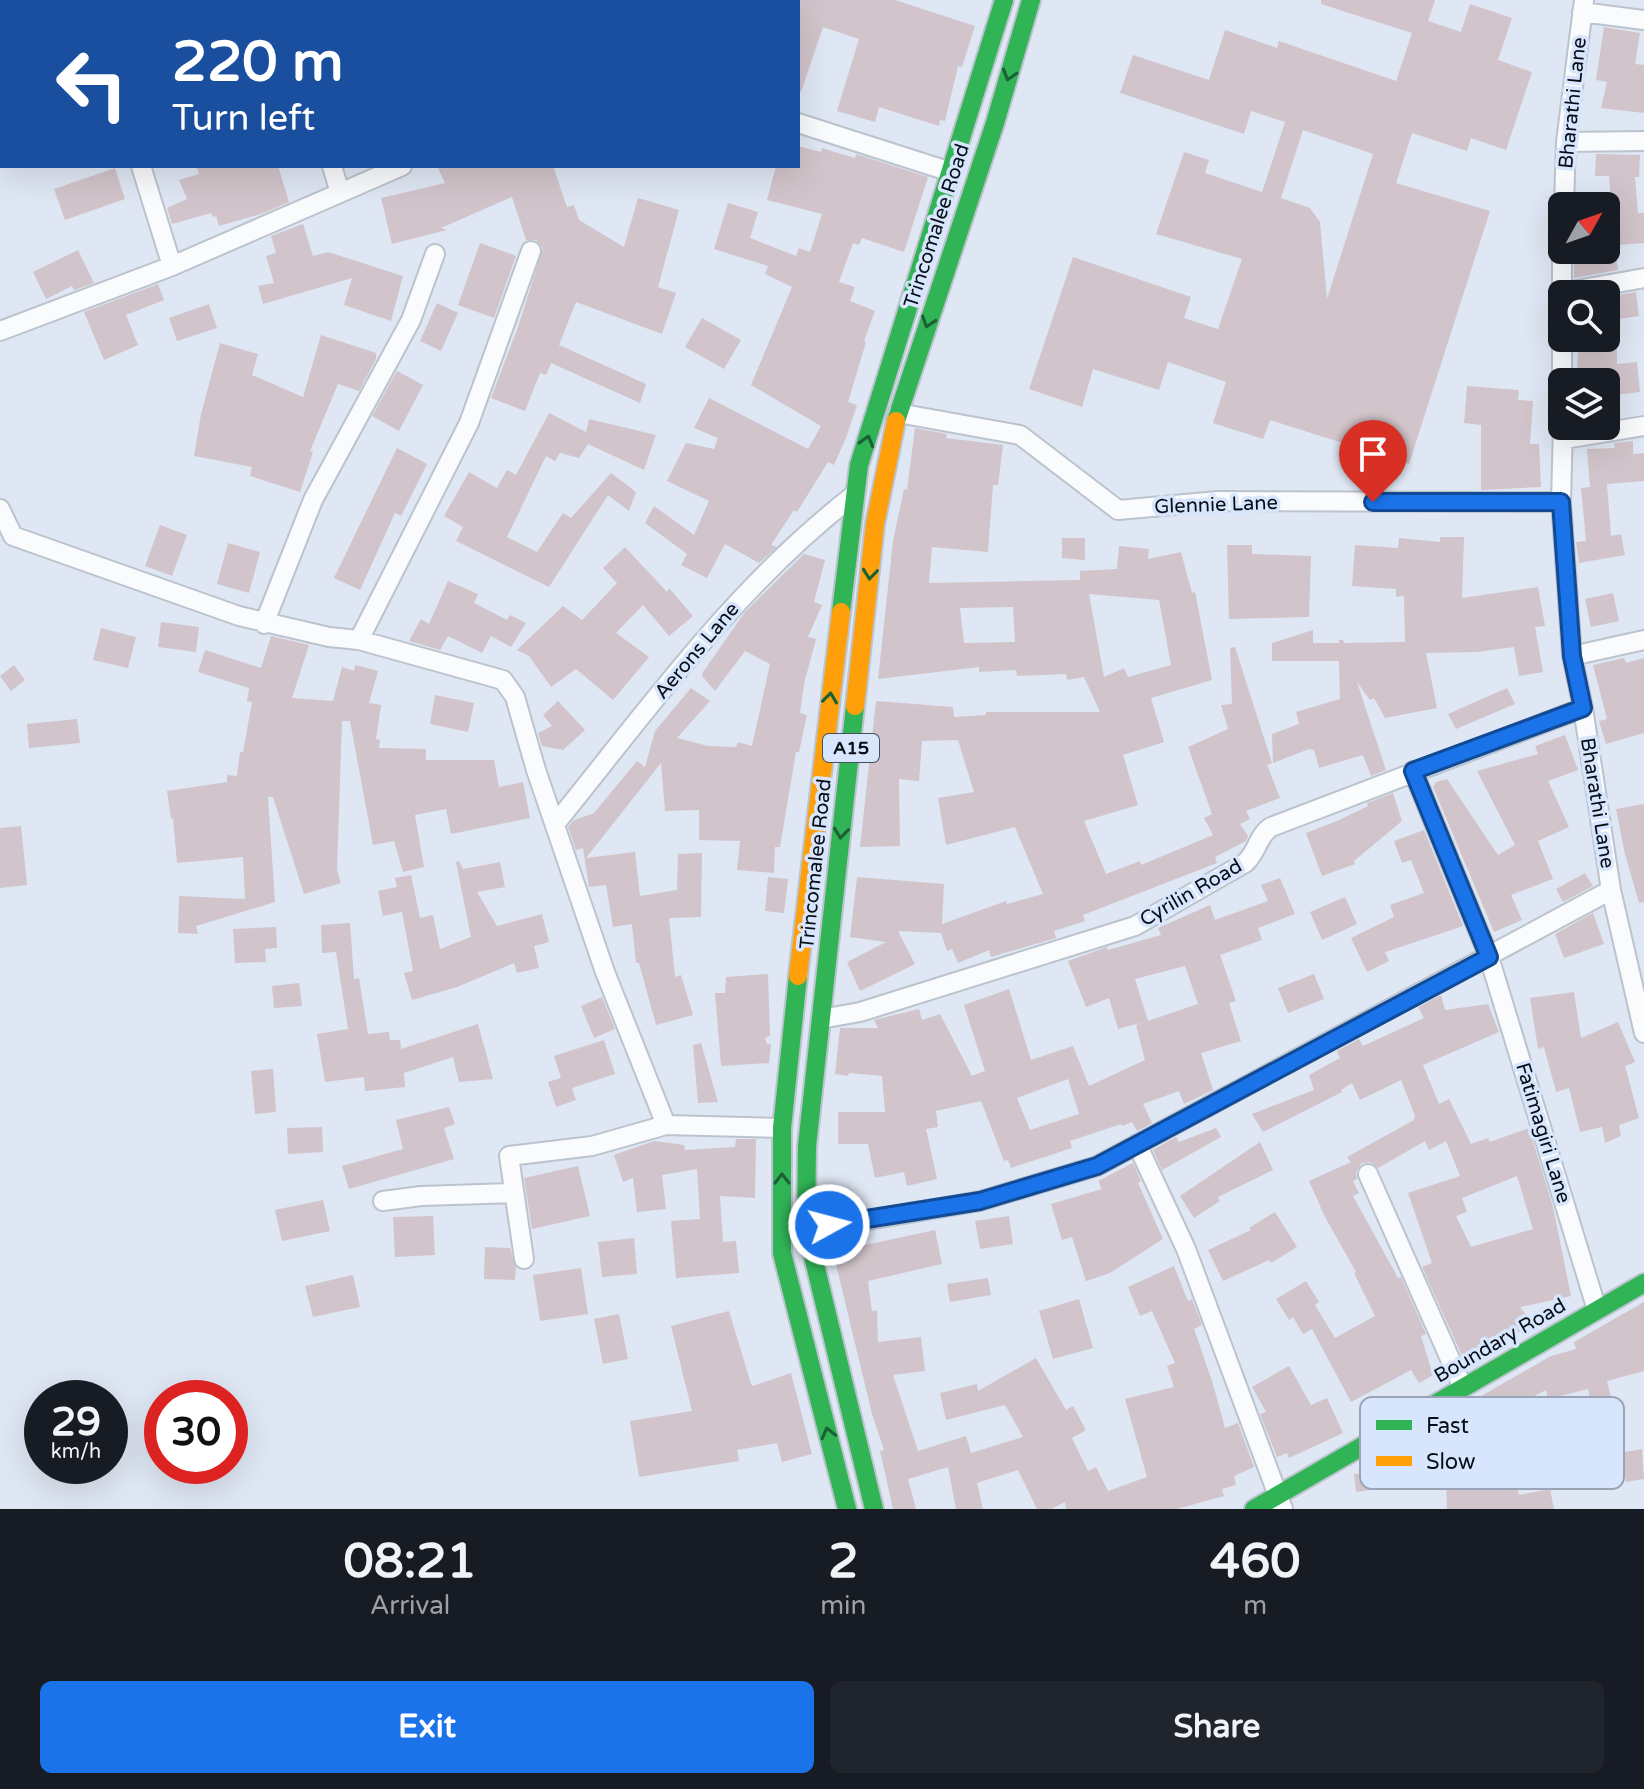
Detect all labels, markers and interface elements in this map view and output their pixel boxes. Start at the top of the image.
text: 220 m [172,29,343,96]
icon: left [40,32,144,136]
street label: Bharathi Lane [1554,36,1592,170]
one-way arrow [1002,67,1018,81]
text: Turn left [172,97,315,140]
street label: Trincomalee Road [899,141,975,311]
north arrow [1548,192,1620,264]
map controls [1548,192,1620,440]
button: search [1548,280,1620,352]
one-way arrow [922,314,938,328]
button: layers [1548,368,1620,440]
pin [1339,420,1407,502]
icon: arrive [1351,432,1395,476]
one-way arrow [858,434,874,448]
street label: Glennie Lane [1154,491,1278,519]
one-way arrow [861,568,878,581]
street label: Aerons Lane [650,598,744,704]
one-way arrow [821,691,838,705]
road number: A15 [823,734,879,762]
street label: Bharathi Lane [1575,736,1619,870]
street label: Trincomalee Road [795,778,837,950]
one-way arrow [833,827,850,840]
street label: Cyrilin Road [1136,854,1246,932]
street label: Fatimagiri Lane [1510,1060,1576,1206]
one-way arrow [773,1172,791,1185]
position arrow [787,1183,871,1267]
street label: Boundary Road [1430,1294,1570,1388]
speed limit sign: 30 [144,1380,248,1484]
legend [1360,1397,1624,1489]
text: 29 [51,1398,101,1446]
text: Fast [1426,1413,1469,1439]
one-way arrow [820,1427,837,1441]
text: km/h [51,1440,101,1464]
text: Slow [1426,1449,1476,1475]
text: 08:21 [344,1533,477,1591]
text: 2 [828,1533,858,1591]
text: 460 [1210,1533,1300,1591]
text: Arrival [370,1590,450,1621]
text: min [820,1590,866,1621]
text: m [1243,1590,1267,1621]
button: Exit [40,1681,814,1773]
button: Share [830,1681,1604,1773]

